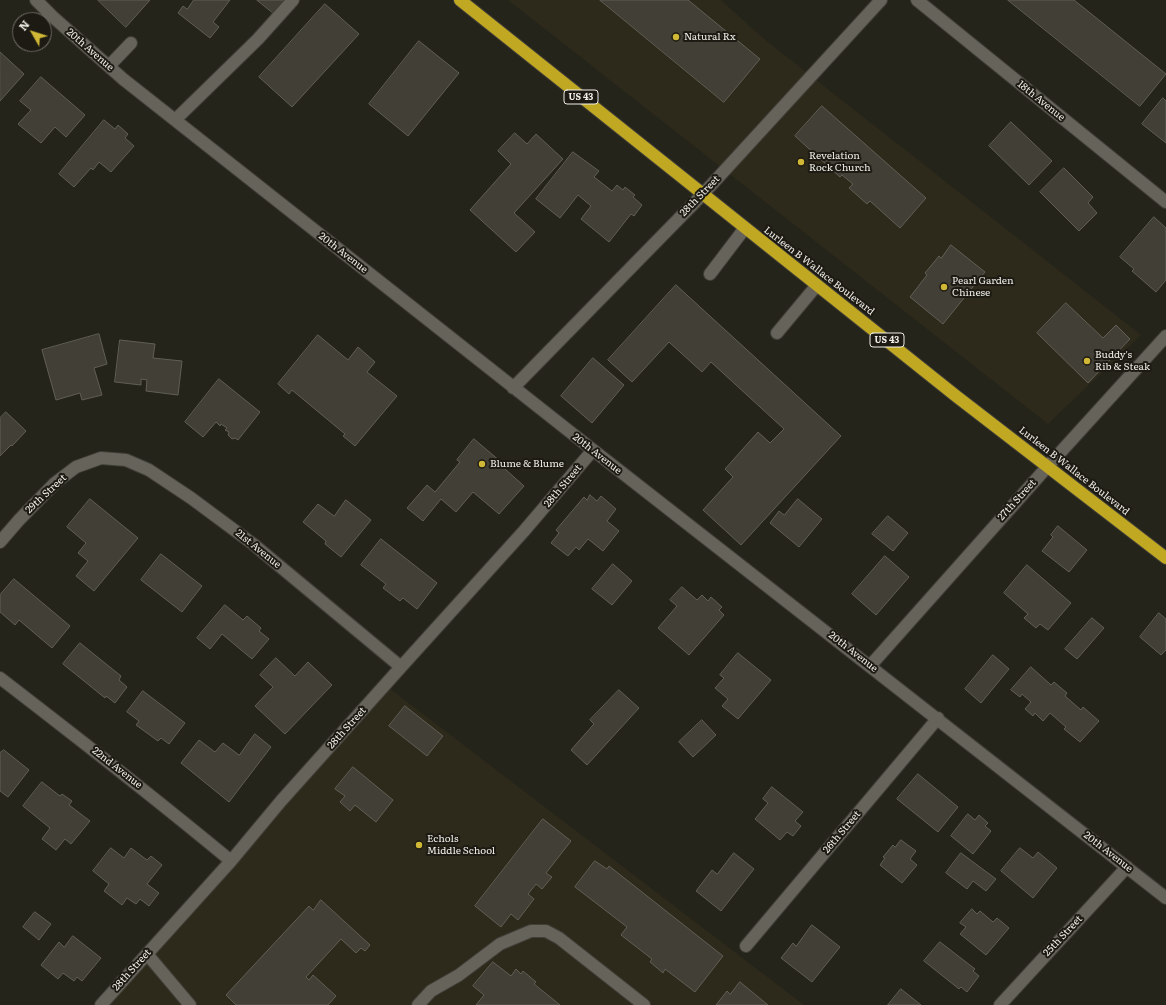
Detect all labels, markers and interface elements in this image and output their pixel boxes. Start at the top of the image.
north arrow [12,12,52,52]
text: N [14,16,33,34]
street label: 20th Avenue [64,26,116,74]
place label: Natural Rx [684,31,736,43]
marker: Natural Rx [671,32,681,42]
street label: 18th Avenue [1015,78,1067,124]
road number: US 43 [564,90,598,104]
place label: Revelation Rock Church [809,150,871,174]
marker: Revelation Rock Church [796,157,806,167]
street label: 28th Street [678,173,722,219]
street label: Lurleen B Wallace Boulevard [761,224,877,318]
street label: 20th Avenue [316,230,370,276]
place label: Pearl Garden Chinese [952,275,1014,298]
marker: Pearl Garden Chinese [939,282,949,292]
road number: US 43 [870,333,904,347]
place label: Buddy's Rib & Steak [1095,349,1150,372]
marker: Buddy's Rib & Steak [1082,356,1092,366]
street label: Lurleen B Wallace Boulevard [1016,424,1132,518]
street label: 20th Avenue [570,431,624,477]
place label: Blume & Blume [490,458,564,470]
marker: Blume & Blume [477,459,487,469]
street label: 28th Street [542,462,584,510]
street label: 29th Street [23,472,69,516]
street label: 27th Street [995,477,1039,523]
street label: 21st Avenue [233,527,283,571]
street label: 20th Avenue [826,629,880,675]
street label: 28th Street [325,705,369,751]
street label: 22nd Avenue [90,745,144,791]
street label: 26th Street [821,808,863,856]
street label: 20th Avenue [1081,829,1135,875]
place label: Echols Middle School [427,833,495,856]
marker: Echols Middle School [414,840,424,850]
street label: 25th Street [1041,913,1085,959]
street label: 28th Street [110,947,154,993]

